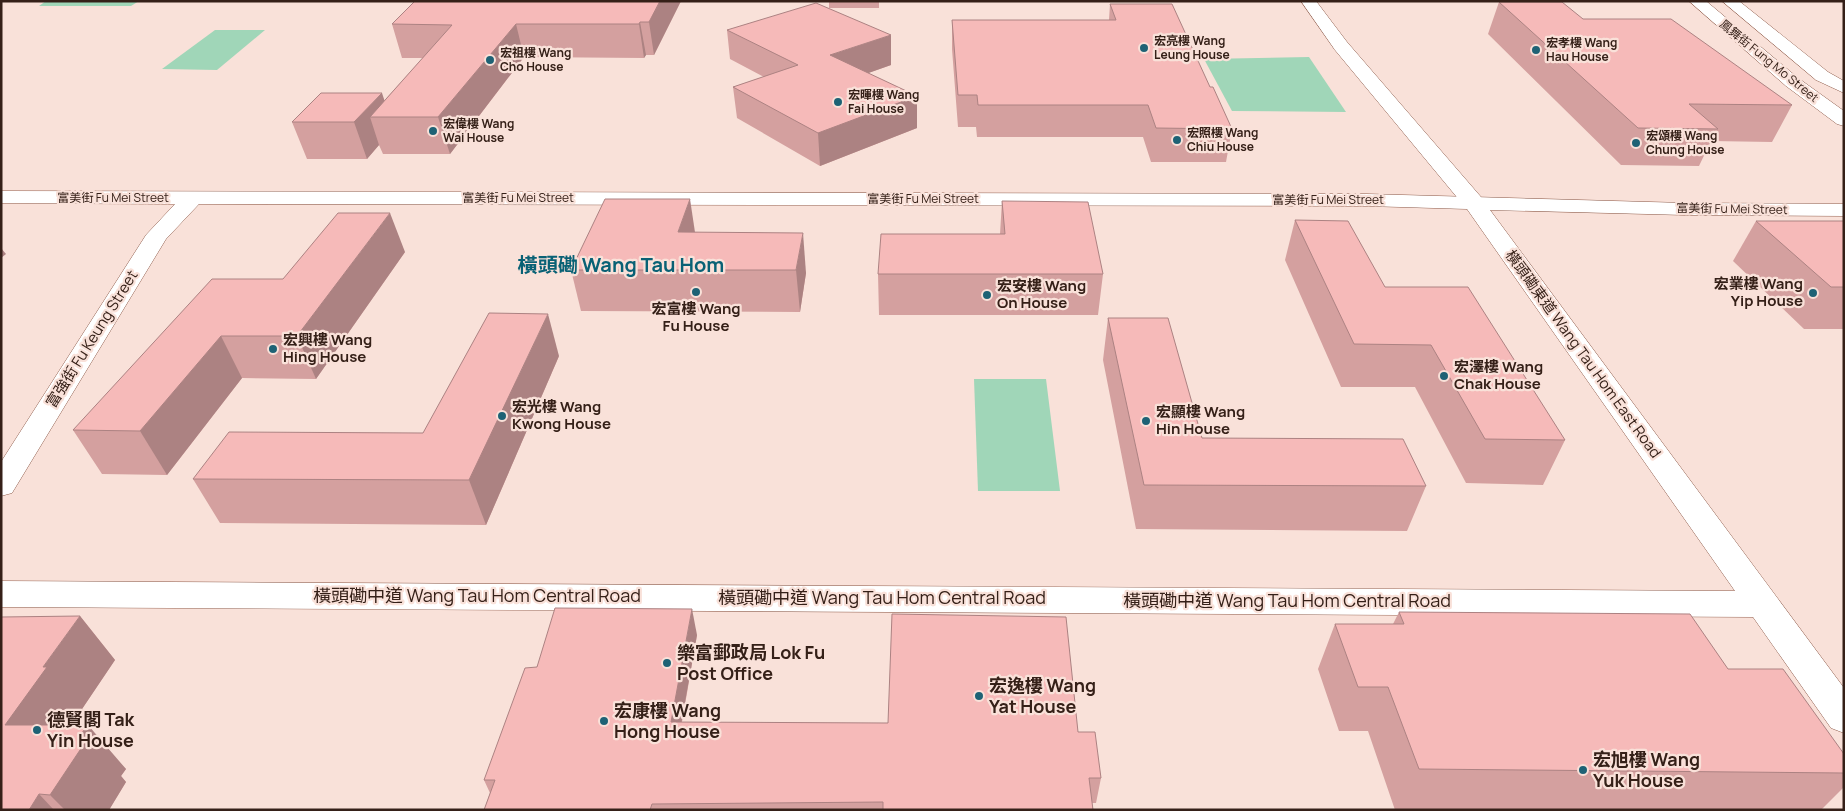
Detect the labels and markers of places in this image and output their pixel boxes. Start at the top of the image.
place label: 宏亮樓 Wang Leung House [1154,32,1230,63]
place label: 宏孝樓 Wang Hau House [1546,34,1617,65]
marker: 宏亮樓 Wang Leung House [1138,42,1150,54]
place label: 宏祖樓 Wang Cho House [500,44,571,75]
marker: 宏孝樓 Wang Hau House [1530,44,1542,56]
marker: 宏祖樓 Wang Cho House [484,54,496,66]
place label: 宏暉樓 Wang Fai House [848,86,919,117]
marker: 宏暉樓 Wang Fai House [832,96,844,108]
place label: 宏偉樓 Wang Wai House [443,115,514,146]
place label: 宏照樓 Wang Chiu House [1187,124,1258,155]
marker: 宏偉樓 Wang Wai House [427,125,439,137]
place label: 宏頌樓 Wang Chung House [1646,127,1724,158]
marker: 宏照樓 Wang Chiu House [1171,134,1183,146]
marker: 宏頌樓 Wang Chung House [1630,137,1642,149]
place label: 宏業樓 Wang Yip House [1714,273,1803,311]
place label: 宏安樓 Wang On House [997,275,1086,313]
marker: 宏富樓 Wang Fu House [690,286,702,298]
marker: 宏業樓 Wang Yip House [1807,287,1819,299]
marker: 宏安樓 Wang On House [981,289,993,301]
place label: 宏富樓 Wang Fu House [651,298,741,336]
place label: 宏興樓 Wang Hing House [283,329,372,367]
marker: 宏興樓 Wang Hing House [267,343,279,355]
place label: 宏澤樓 Wang Chak House [1454,356,1543,394]
marker: 宏澤樓 Wang Chak House [1438,370,1450,382]
place label: 宏光樓 Wang Kwong House [512,396,611,434]
place label: 宏顯樓 Wang Hin House [1156,401,1245,439]
marker: 宏光樓 Wang Kwong House [496,410,508,422]
marker: 宏顯樓 Wang Hin House [1140,415,1152,427]
place label: 樂富郵政局 Lok Fu Post Office [677,640,825,685]
marker: 樂富郵政局 Lok Fu Post Office [661,657,673,669]
place label: 宏逸樓 Wang Yat House [989,673,1096,718]
marker: 宏逸樓 Wang Yat House [973,690,985,702]
place label: 宏康樓 Wang Hong House [614,698,721,743]
place label: 德賢閣 Tak Yin House [47,707,136,752]
marker: 宏康樓 Wang Hong House [598,715,610,727]
marker: 德賢閣 Tak Yin House [31,724,43,736]
place label: 宏旭樓 Wang Yuk House [1593,747,1700,792]
marker: 宏旭樓 Wang Yuk House [1577,764,1589,776]

